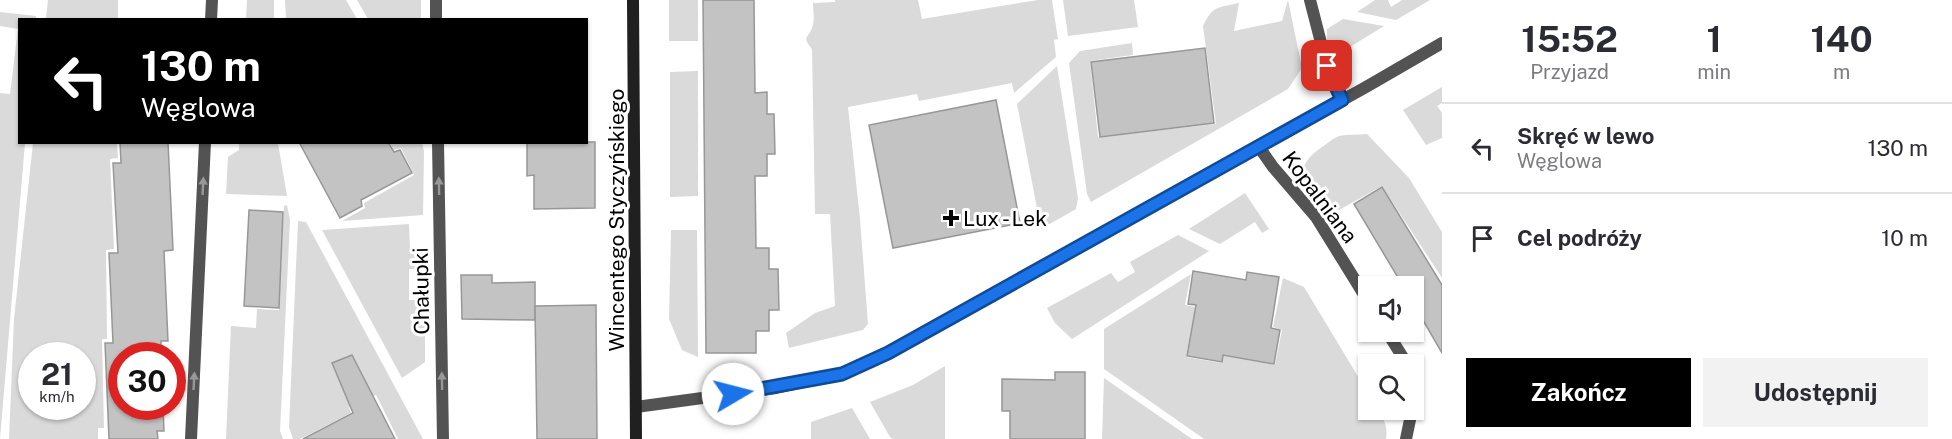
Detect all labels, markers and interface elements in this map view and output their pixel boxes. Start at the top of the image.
text: 15:52 [1521,18,1618,60]
text: 1 [1706,18,1722,60]
text: 140 [1810,18,1873,60]
pin [1301,40,1352,91]
text: 130 m [141,41,261,90]
icon: left [42,42,120,120]
icon: arrive [1310,49,1343,82]
text: Przyjazd [1530,60,1609,84]
text: min [1697,60,1731,84]
text: m [1833,60,1850,84]
street label: Wincentego Styczyńskiego [604,89,629,351]
text: Węglowa [141,91,256,123]
text: Skręć w lewo [1517,123,1654,149]
icon: left [1466,132,1499,165]
text: 130 m [1867,135,1928,161]
street label: Kopalniana [1277,146,1363,248]
text: Węglowa [1517,149,1602,173]
one-way arrow [199,176,208,195]
one-way arrow [434,176,444,195]
place label: Lux - Lek [963,206,1047,231]
marker: Lux - Lek [944,211,958,225]
icon: arrive [1466,222,1499,255]
text: Cel podróży [1517,225,1642,251]
text: 10 m [1881,225,1928,251]
street label: Chałupki [408,247,434,335]
map controls [1358,276,1424,420]
button: sound [1358,276,1424,342]
speed limit sign: 30 [108,342,186,420]
button: search [1358,354,1424,420]
text: 21 [41,356,73,392]
button: Zakończ [1466,358,1691,427]
button: Udostępnij [1703,358,1928,427]
position arrow [701,362,765,426]
one-way arrow [189,371,198,390]
one-way arrow [437,371,447,390]
text: km/h [39,388,75,405]

